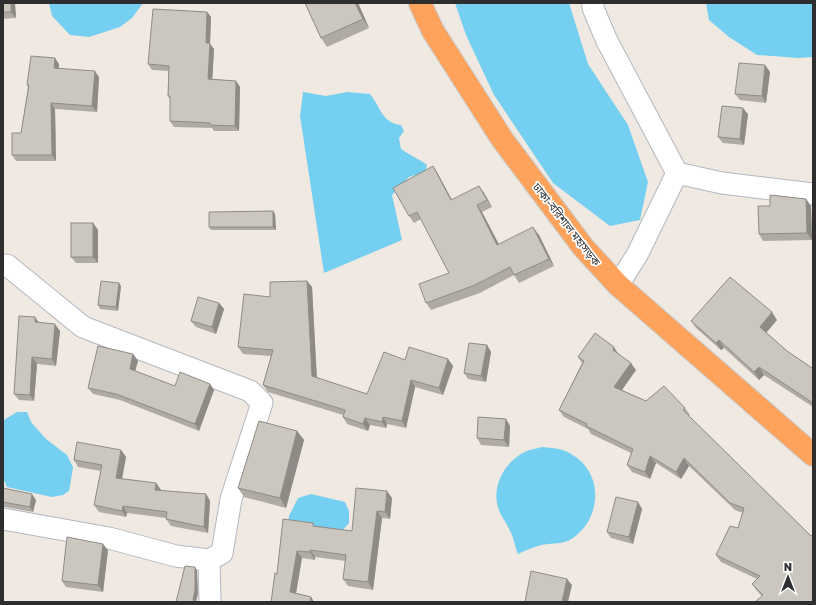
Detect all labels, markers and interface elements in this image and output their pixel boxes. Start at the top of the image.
street label: ঢাকা-বরিশাল মহাসড়ক [530,179,603,268]
north arrow [768,557,808,597]
text: N [784,560,792,573]

